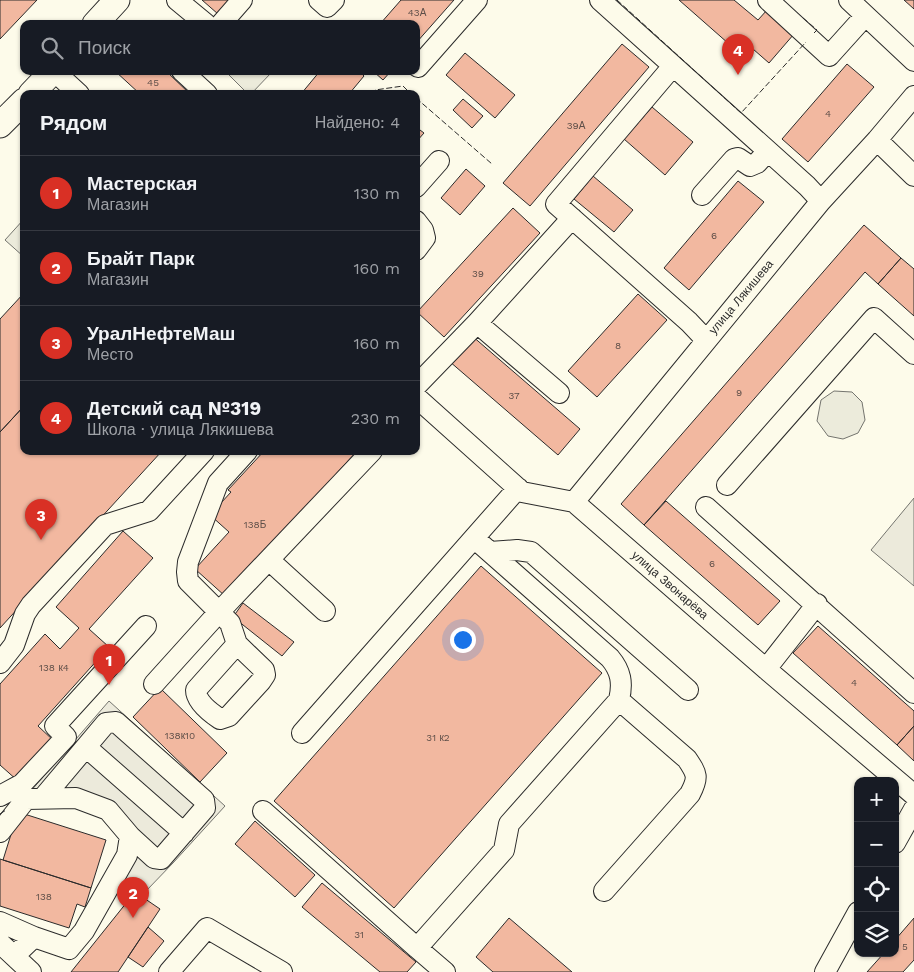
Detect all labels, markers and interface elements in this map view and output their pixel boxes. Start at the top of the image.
house number: 43А [408,7,427,18]
search box [20,20,420,75]
icon: search [38,34,66,62]
pin: 4 [722,34,754,75]
text: Поиск [78,36,131,59]
house number: 45 [147,77,159,88]
house number: 4 [825,108,831,119]
text: Рядом [40,110,107,135]
text: Найдено: 4 [315,113,400,132]
house number: 39А [567,120,586,131]
text: Мастерская [87,172,197,195]
text: 1 [53,184,59,203]
text: 130 m [354,184,400,203]
text: Магазин [87,195,149,214]
house number: 6 [711,230,717,241]
text: Брайт Парк [87,247,195,270]
street label: улица Лякишева [706,257,776,337]
text: 2 [51,259,61,278]
text: 160 m [353,259,400,278]
house number: 39 [472,268,484,279]
text: Магазин [87,270,149,289]
text: УралНефтеМаш [87,322,235,345]
text: 3 [51,334,61,353]
text: 160 m [353,334,400,353]
house number: 8 [615,340,621,351]
text: Место [87,345,133,364]
house number: 9 [736,387,742,398]
house number: 37 [508,390,520,401]
text: Детский сад №319 [87,397,261,420]
text: 4 [51,409,61,428]
text: 230 m [351,409,400,428]
text: Школа · улица Лякишева [87,420,274,439]
pin: 3 [25,499,57,540]
house number: 138Б [244,519,267,530]
street label: улица Звонарёва [629,548,711,622]
house number: 6 [709,558,715,569]
your location [450,627,476,653]
pin: 1 [93,644,125,685]
house number: 138 к4 [39,662,69,673]
house number: 4 [851,677,857,688]
house number: 138к10 [165,730,195,741]
house number: 31 к2 [426,732,450,743]
map controls [854,777,899,957]
button: + [854,777,899,822]
button: − [854,822,899,867]
button: locate [854,867,899,912]
pin: 2 [117,877,149,918]
house number: 138 [36,891,52,902]
button: layers [854,912,899,957]
house number: 31 [354,929,364,940]
house number: 5 [902,941,908,952]

